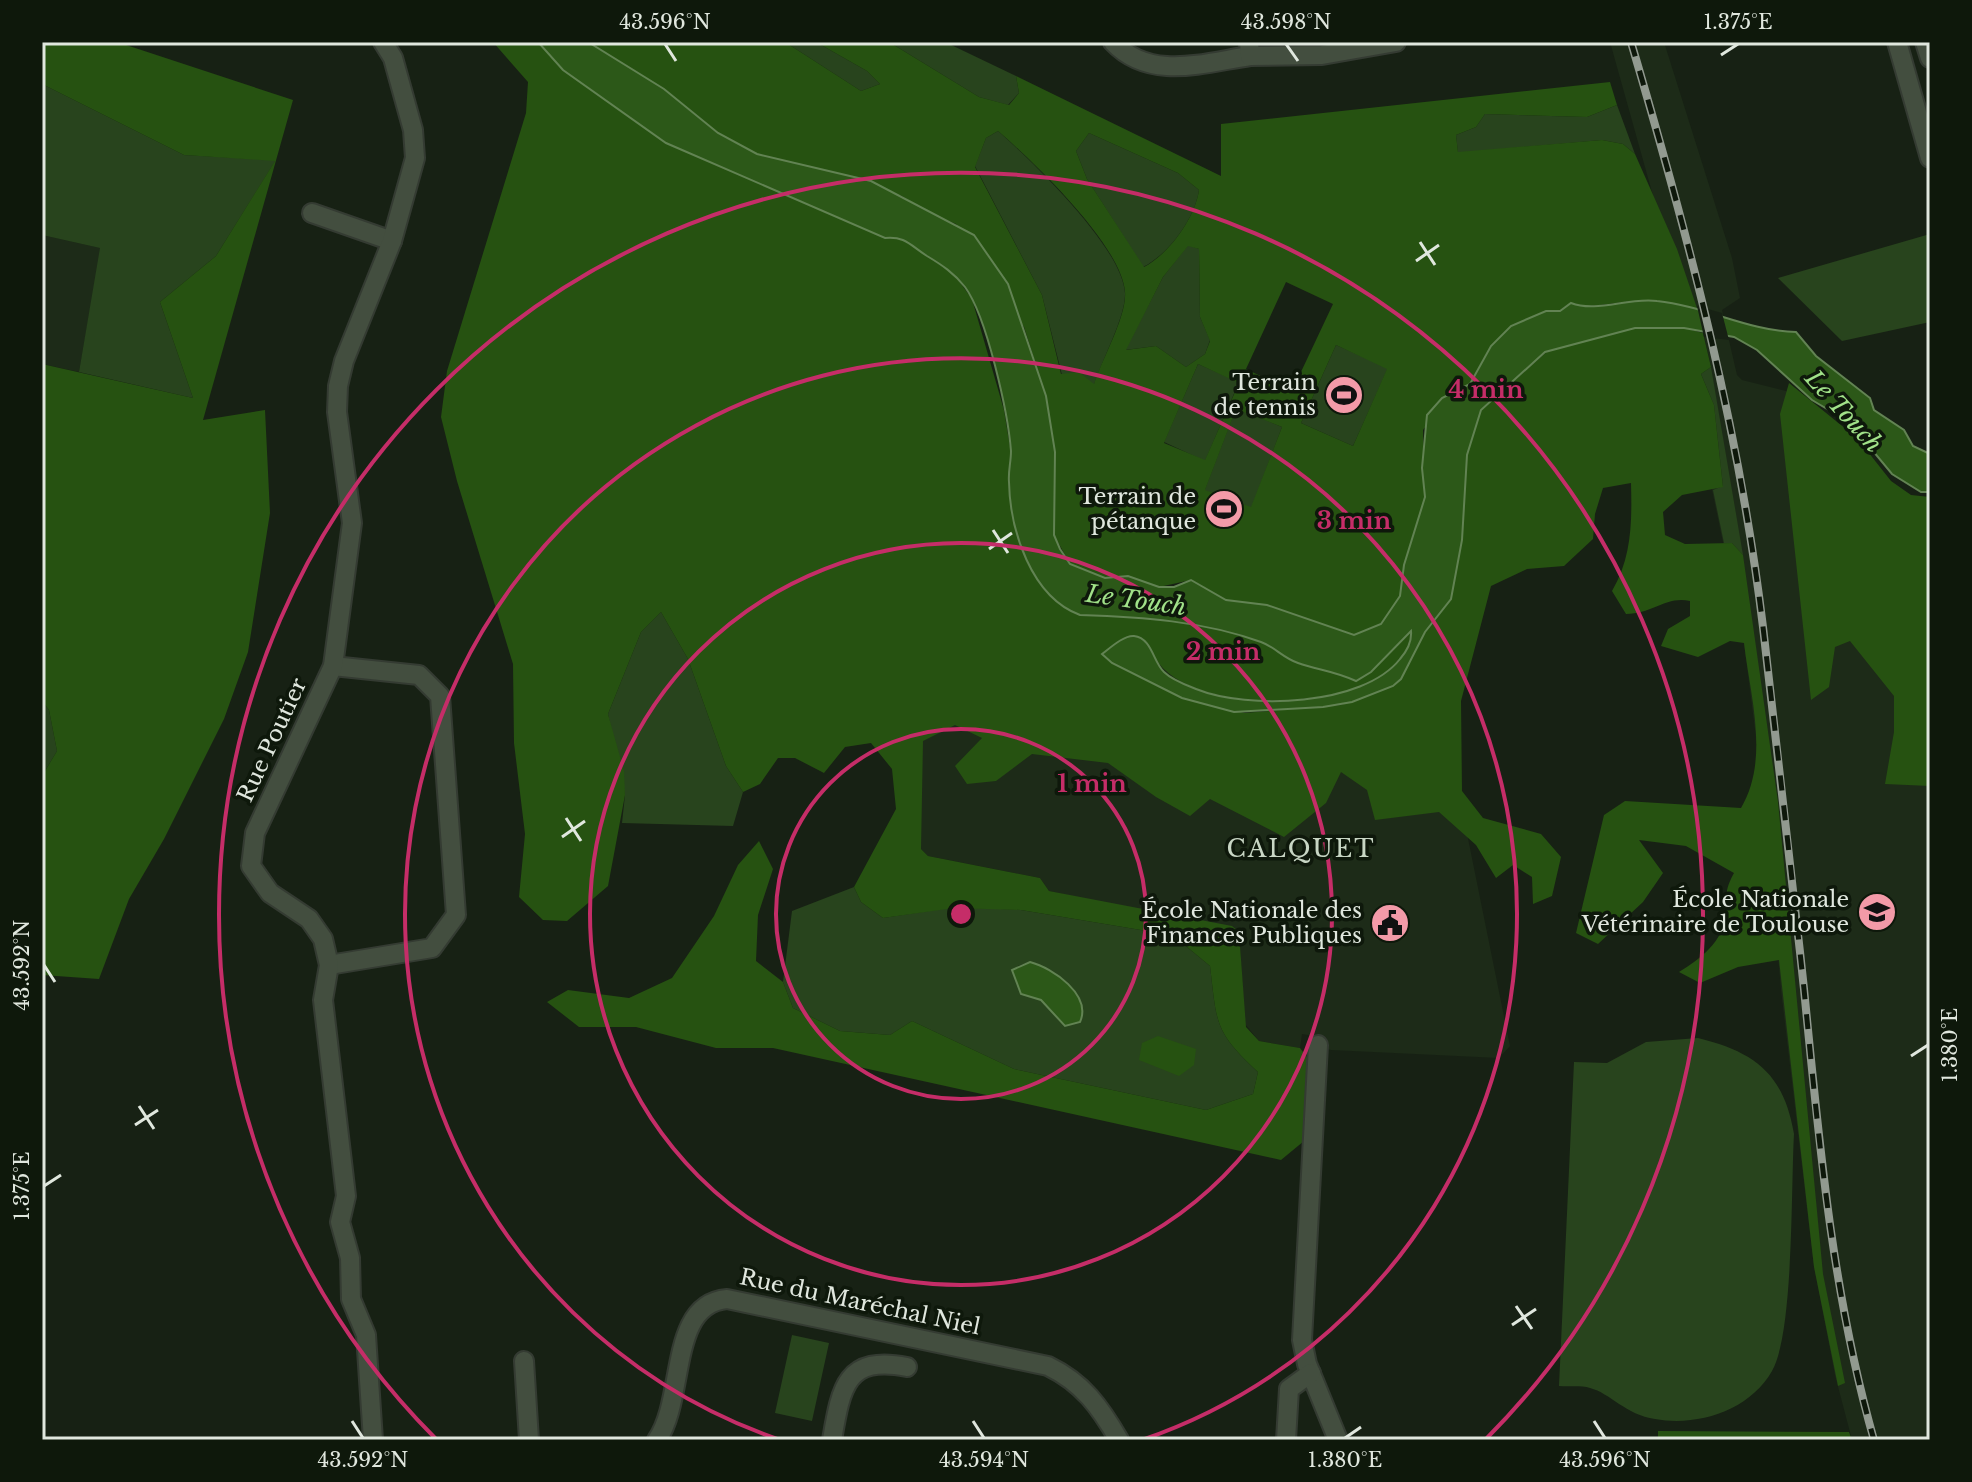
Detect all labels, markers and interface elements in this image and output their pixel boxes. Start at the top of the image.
text: 43.596°N [619,10,711,34]
text: 43.598°N [1241,10,1331,34]
text: 1.375°E [1703,10,1773,34]
water label: Le Touch [1799,363,1889,458]
place label: Terrain de tennis [1214,369,1316,421]
sports icon: Terrain de tennis [1323,374,1365,416]
text: 4 min [1449,375,1524,404]
place label: Terrain de pétanque [1078,483,1196,535]
sports icon: Terrain de pétanque [1203,488,1245,530]
text: 3 min [1317,506,1392,535]
water label: Le Touch [1083,578,1188,621]
text: 2 min [1186,637,1261,666]
street label: Rue Poutier [232,673,313,806]
text: 1 min [1057,769,1127,798]
district label: CALQUET [1226,834,1376,863]
place label: École Nationale Vétérinaire de Toulouse [1581,885,1849,938]
school or university icon: École Nationale Vétérinaire de Toulouse [1856,891,1898,933]
place label: École Nationale des Finances Publiques [1141,896,1362,949]
centre of rings [947,900,975,928]
public building icon: École Nationale des Finances Publiques [1369,902,1411,944]
text: 43.592°N [10,920,34,1010]
text: 1.380°E [1938,1008,1962,1082]
text: 1.375°E [10,1151,34,1221]
street label: Rue du Maréchal Niel [737,1263,983,1341]
text: 43.592°N [318,1448,408,1472]
text: 43.594°N [939,1448,1029,1472]
text: 1.380°E [1308,1448,1382,1472]
text: 43.596°N [1559,1448,1651,1472]

